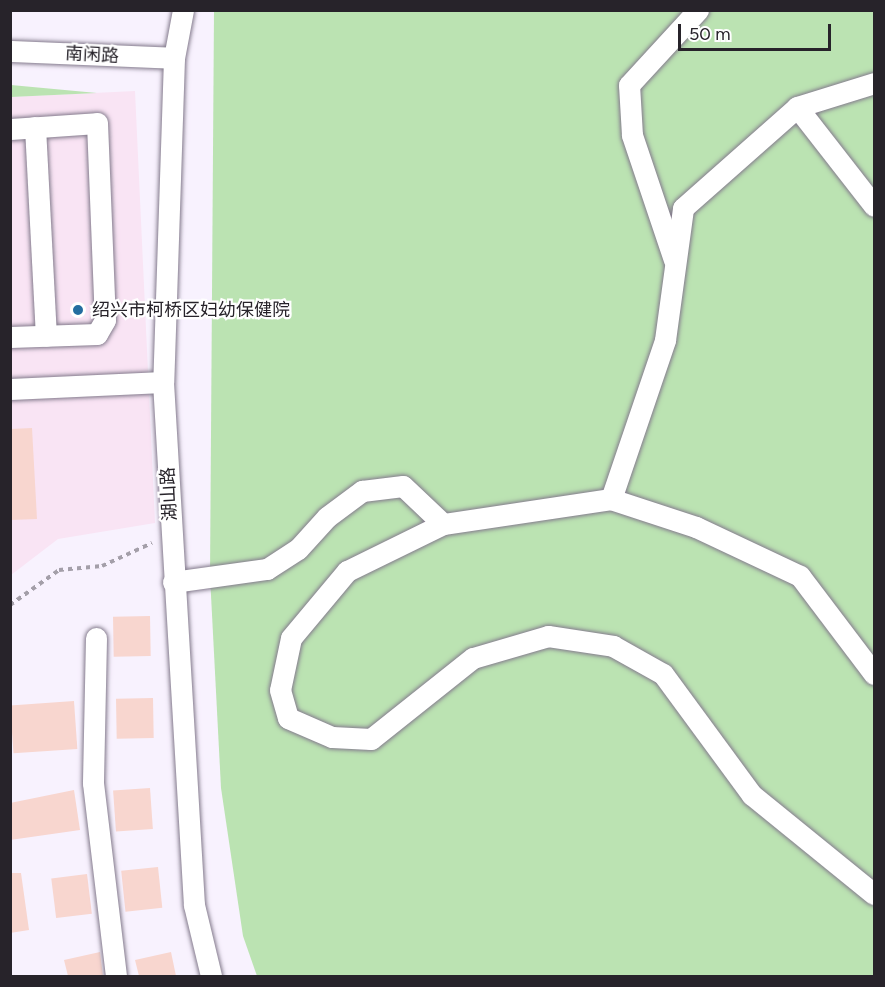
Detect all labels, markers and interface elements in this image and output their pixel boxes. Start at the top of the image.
scale bar [681,12,834,50]
text: 50 m [689,23,731,45]
street label: 南闲路 [64,43,120,67]
place label: 绍兴市柯桥区妇幼保健院 [92,299,290,321]
marker: 绍兴市柯桥区妇幼保健院 [69,301,87,319]
street label: 湖山路 [157,466,181,522]

